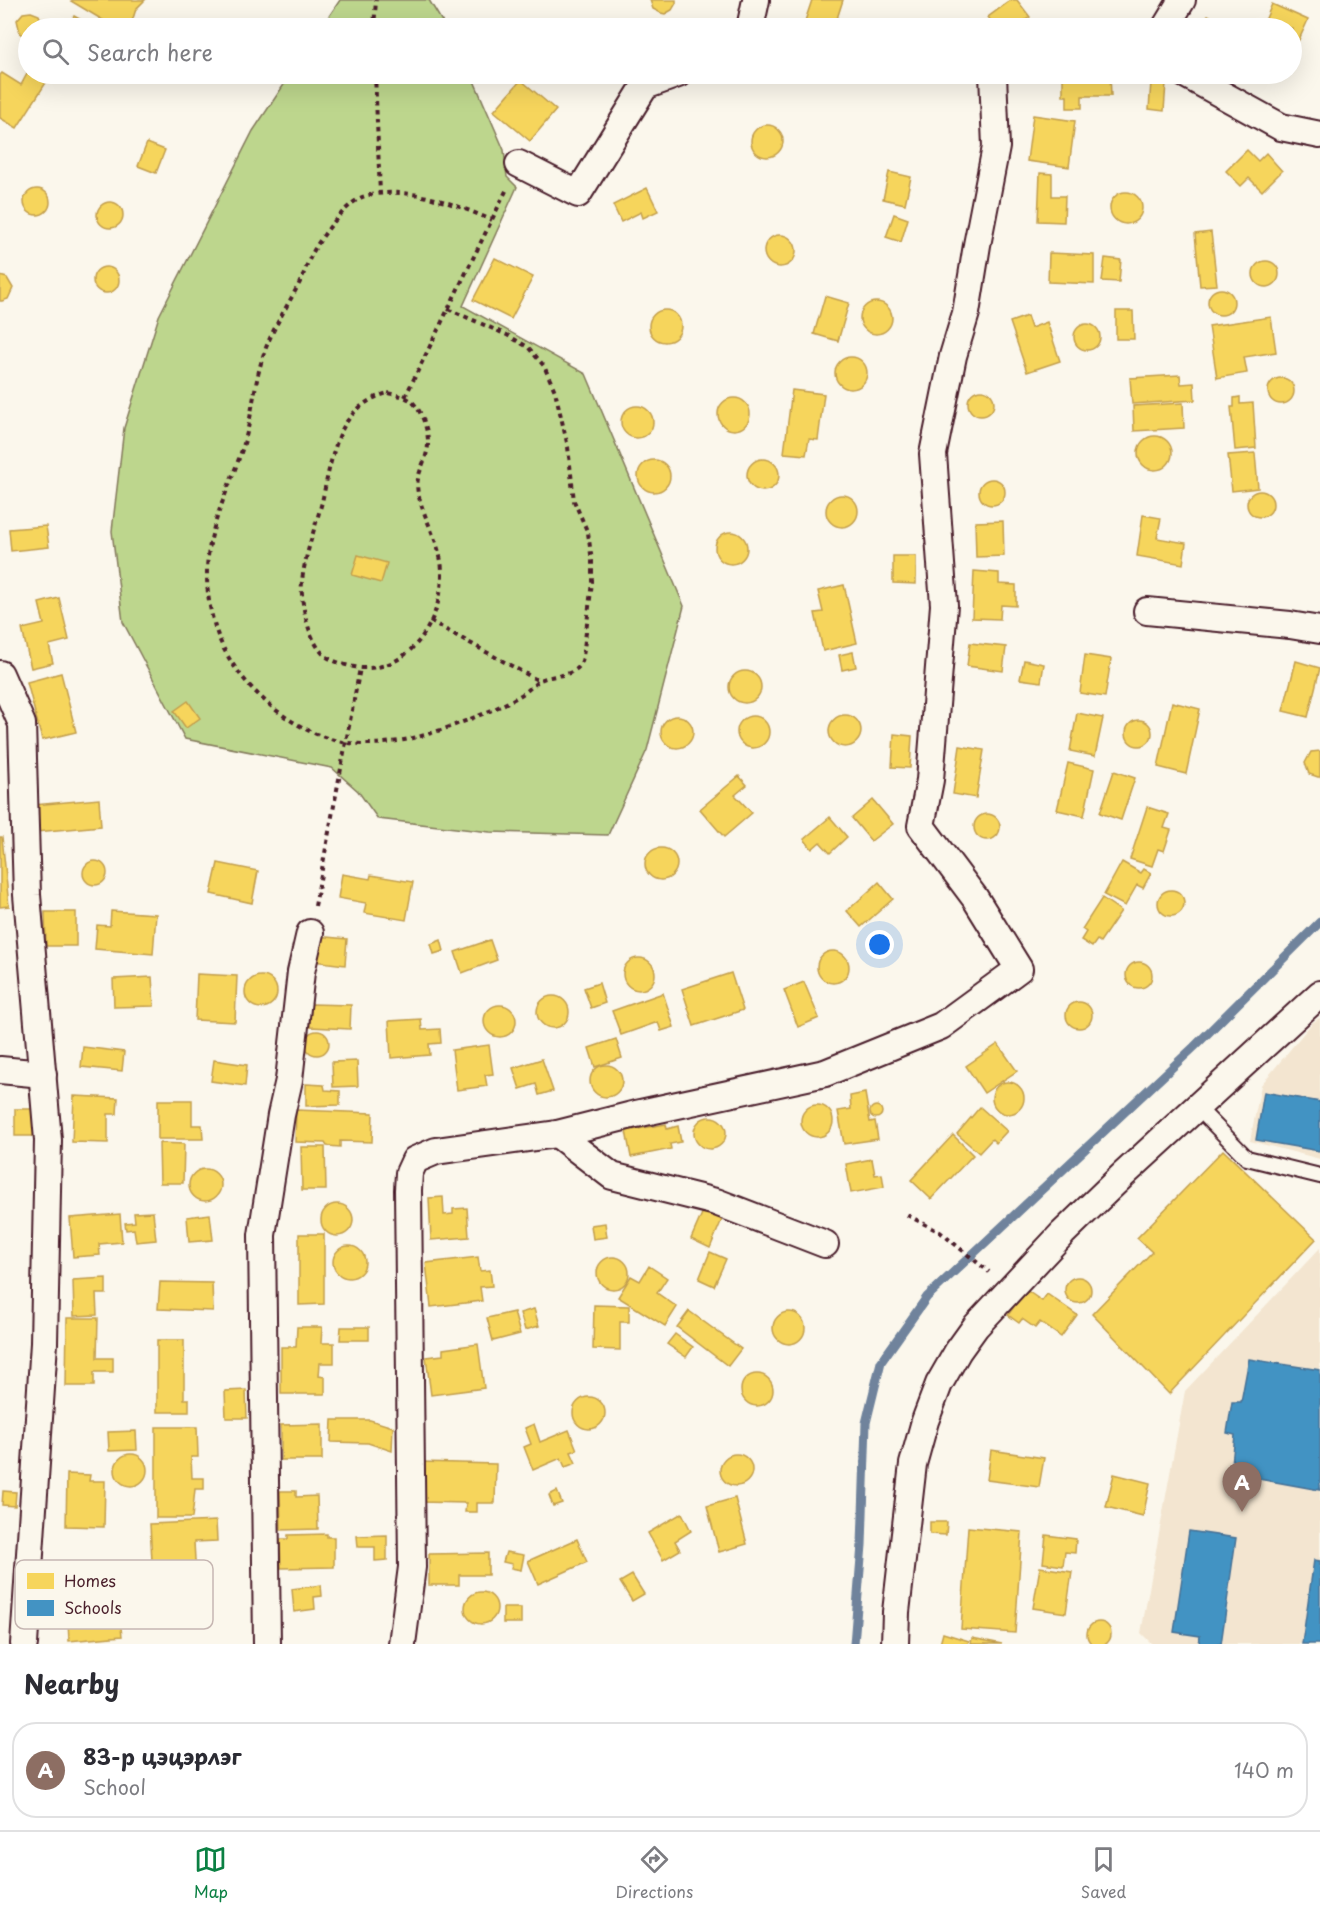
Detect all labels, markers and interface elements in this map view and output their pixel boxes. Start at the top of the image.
search box [18,18,1302,84]
icon: search [39,35,72,68]
text: Search here [87,35,213,68]
your location [865,930,894,959]
pin: A [1222,1462,1262,1512]
legend [15,1560,213,1629]
text: Homes [64,1568,116,1592]
text: Schools [64,1595,122,1619]
text: Nearby [24,1664,119,1703]
text: 83-р цэцэрлэг [83,1739,241,1772]
text: A [38,1755,53,1785]
text: 140 m [1234,1755,1294,1785]
text: School [83,1772,146,1802]
tab: Map [194,1843,228,1903]
tab: Directions [615,1843,693,1903]
tab: Saved [1081,1843,1126,1903]

